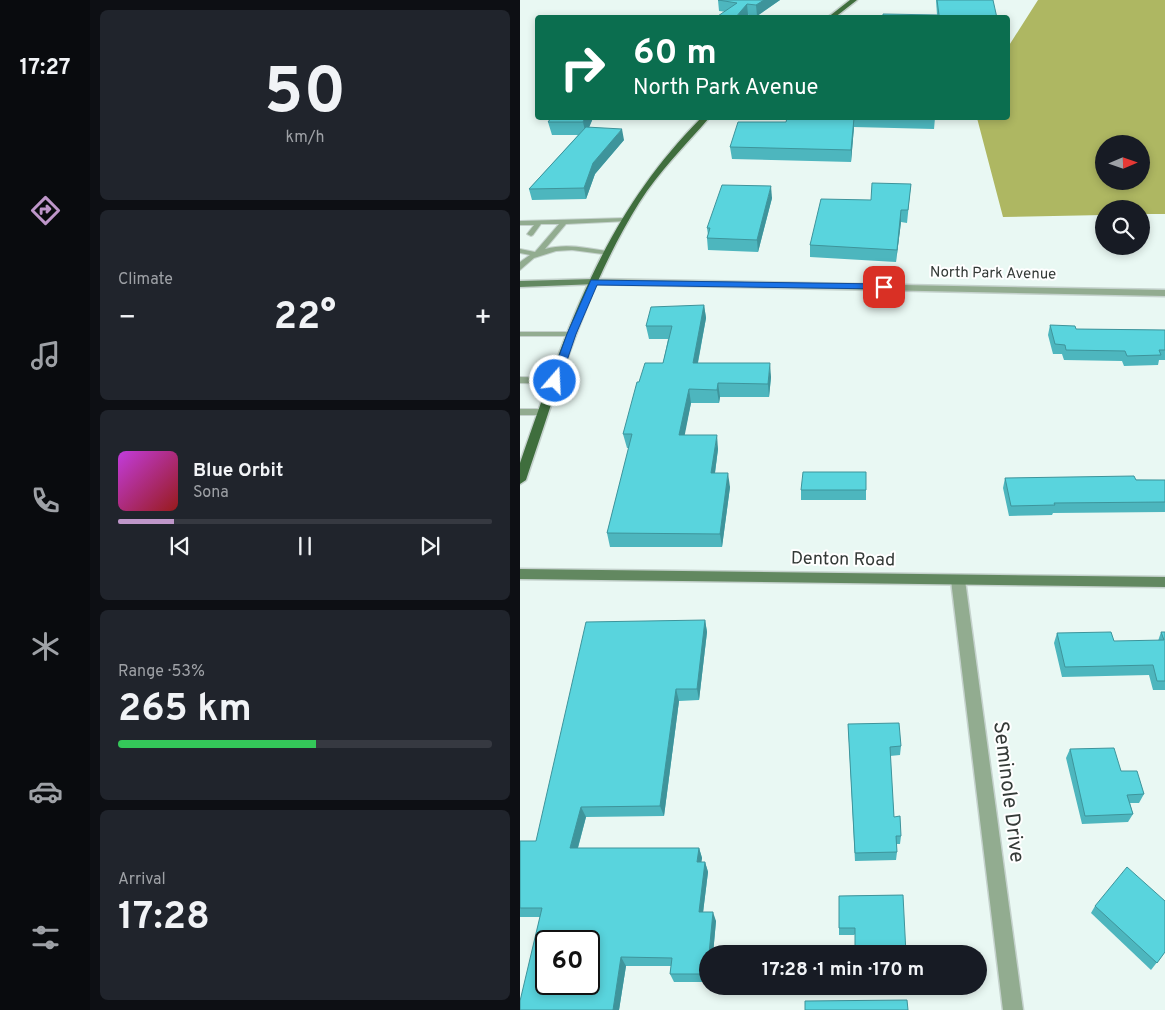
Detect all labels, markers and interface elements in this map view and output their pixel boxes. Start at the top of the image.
text: 60 m [633,32,717,76]
icon: right [550,35,615,100]
text: 50 [264,54,346,136]
text: 17:27 [20,55,70,82]
text: North Park Avenue [633,75,818,102]
text: km/h [286,128,324,148]
north arrow [1095,135,1150,190]
map controls [1095,135,1150,255]
icon: directions [28,193,63,228]
button: search [1095,200,1150,255]
street label: North Park Avenue [930,263,1056,285]
pin [863,266,905,308]
text: Climate [118,270,173,290]
icon: arrive [870,273,898,301]
text: 22° [274,294,336,343]
text: − [118,301,136,337]
text: + [474,301,492,337]
icon: music [28,338,63,373]
position arrow [528,354,580,406]
text: Blue Orbit [193,459,283,483]
icon: phone [28,483,63,518]
text: Sona [193,483,229,503]
icon: previous [166,532,194,560]
icon: pause [291,532,319,560]
icon: next [416,532,444,560]
street label: Denton Road [791,548,895,572]
icon: climate [28,629,63,664]
text: Range · 53% [118,662,205,682]
text: 265 km [118,686,252,735]
street label: Seminole Drive [986,720,1030,864]
icon: car [28,774,63,809]
text: Arrival [118,870,166,890]
text: 17:28 [118,894,210,943]
icon: filters [28,920,63,955]
speed limit sign: 60 [535,930,600,995]
text: 17:28 · 1 min · 170 m [762,958,924,982]

